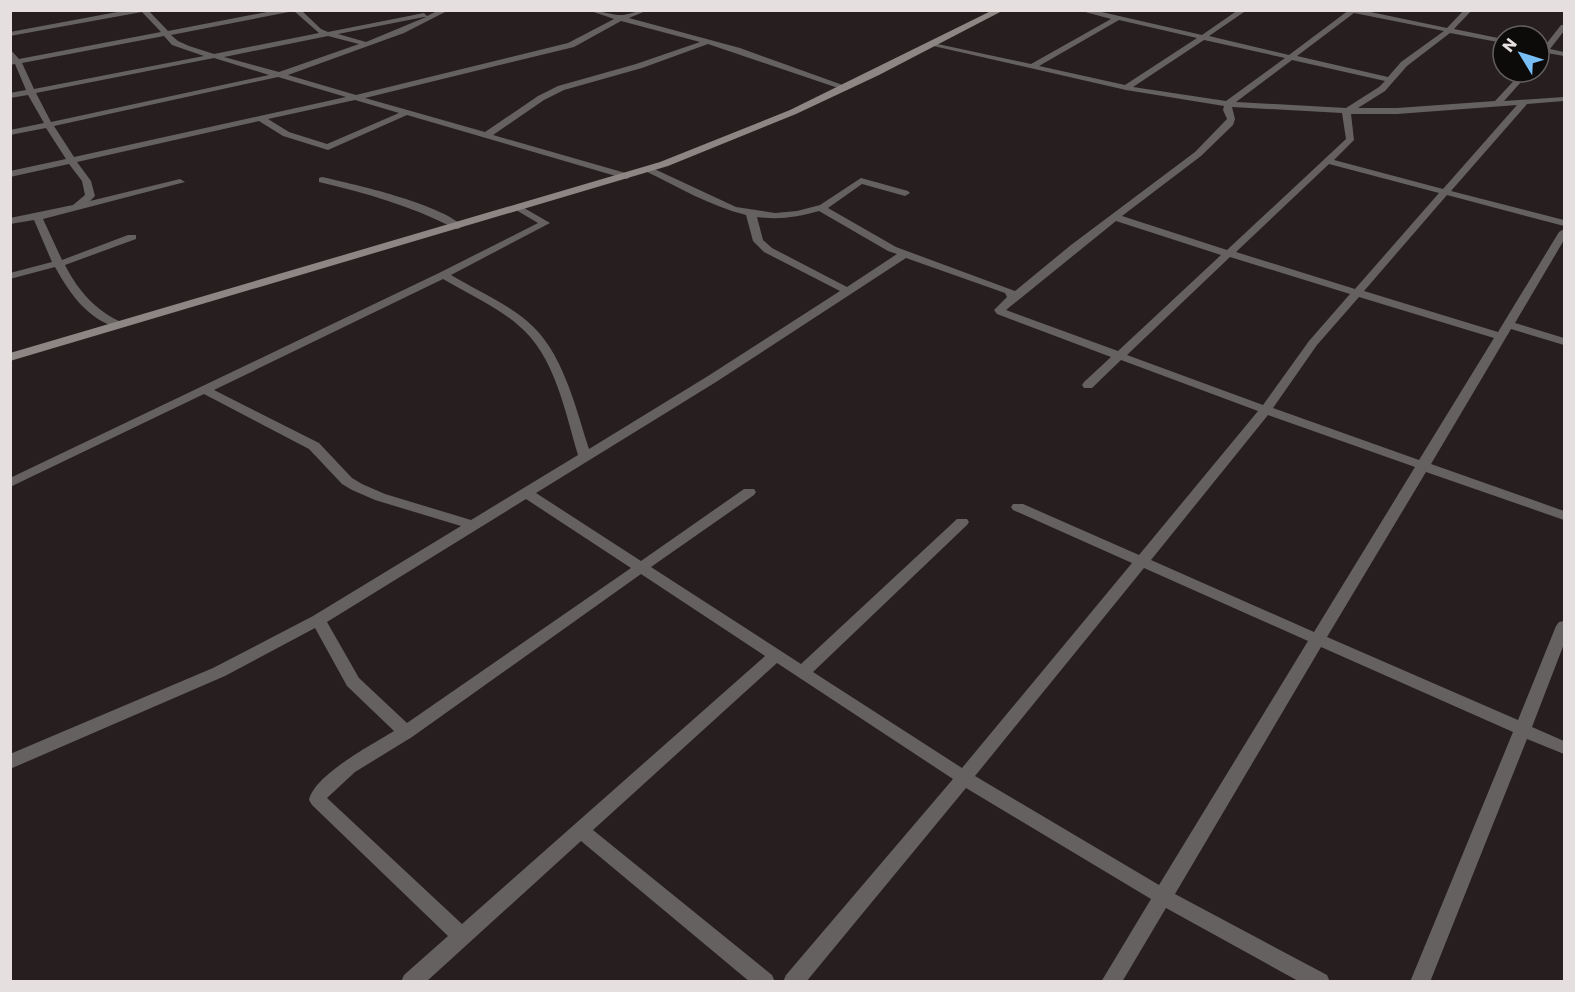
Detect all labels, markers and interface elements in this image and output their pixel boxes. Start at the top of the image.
north arrow [1491,24,1551,84]
text: N [1497,33,1522,57]

